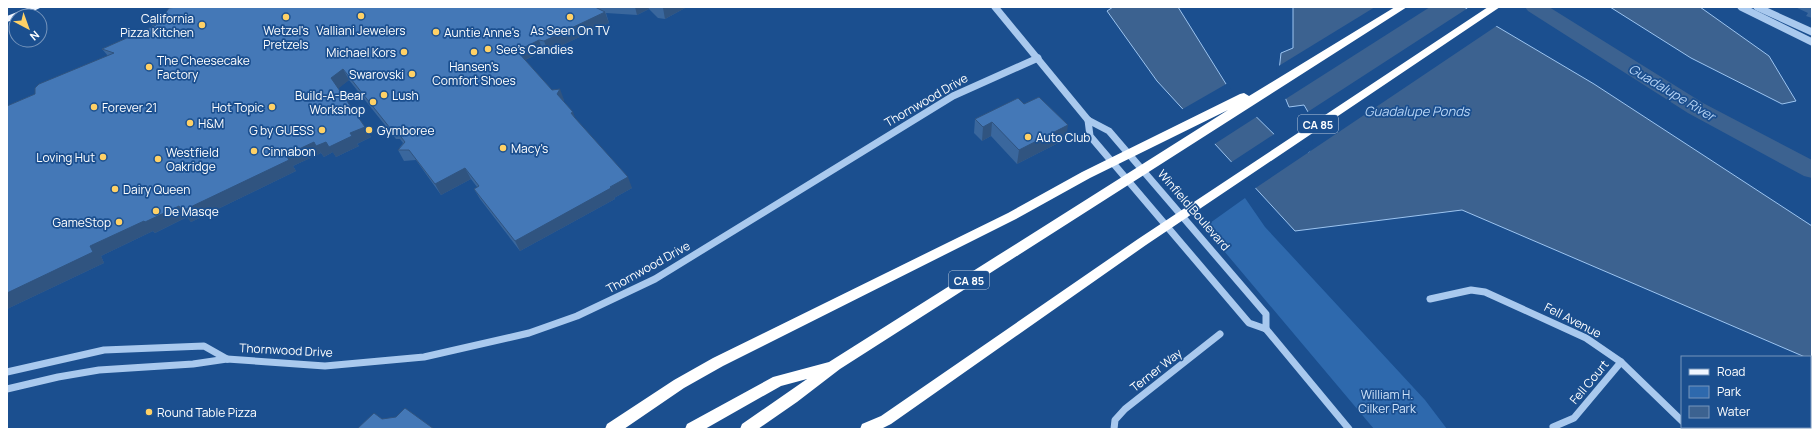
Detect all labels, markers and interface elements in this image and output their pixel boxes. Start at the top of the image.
north arrow [8,8,48,48]
place label: California Pizza Kitchen [120,10,194,41]
marker: Valliani Jewelers [356,11,366,21]
marker: Wetzel's Pretzels [281,12,291,22]
marker: As Seen On TV [565,12,575,22]
marker: California Pizza Kitchen [197,20,207,30]
place label: Wetzel's Pretzels [263,22,309,53]
place label: Valliani Jewelers [316,22,406,39]
place label: As Seen On TV [530,22,611,39]
place label: Auntie Anne's [444,24,520,41]
marker: Auntie Anne's [431,27,441,37]
text: N [27,28,43,44]
place label: See's Candies [496,41,573,58]
place label: Michael Kors [326,44,396,61]
marker: See's Candies [483,44,493,54]
marker: Michael Kors [399,47,409,57]
marker: Hansen's Comfort Shoes [469,47,479,57]
place label: The Cheesecake Factory [157,52,250,83]
place label: Hansen's Comfort Shoes [432,58,516,89]
water label: Guadalupe River [1626,59,1720,126]
marker: The Cheesecake Factory [144,62,154,72]
place label: Swarovski [349,66,404,83]
marker: Swarovski [407,69,417,79]
street label: Thornwood Drive [881,69,971,131]
place label: Build-A-Bear Workshop [295,87,366,118]
place label: Lush [392,87,419,104]
marker: Lush [379,90,389,100]
marker: Build-A-Bear Workshop [368,97,378,107]
place label: Forever 21 [102,99,157,116]
place label: Hot Topic [212,99,264,116]
marker: Forever 21 [89,102,99,112]
marker: Hot Topic [267,102,277,112]
water label: Guadalupe Ponds [1364,102,1471,120]
place label: H&M [198,115,224,132]
road number: CA 85 [1298,115,1338,133]
marker: H&M [185,118,195,128]
place label: G by GUESS [249,122,314,139]
place label: Gymboree [377,122,434,139]
marker: G by GUESS [317,125,327,135]
marker: Gymboree [364,125,374,135]
place label: Auto Club [1036,129,1090,146]
marker: Auto Club [1023,132,1033,142]
place label: Macy's [511,140,548,157]
place label: Cinnabon [262,143,316,160]
marker: Macy's [498,143,508,153]
place label: Westfield Oakridge [166,144,219,175]
marker: Cinnabon [249,146,259,156]
place label: Loving Hut [36,149,95,166]
marker: Loving Hut [98,152,108,162]
marker: Westfield Oakridge [153,154,163,164]
street label: Winfield Boulevard [1154,166,1234,254]
place label: Dairy Queen [123,181,190,198]
marker: Dairy Queen [110,184,120,194]
place label: De Masqe [164,203,219,220]
marker: De Masqe [151,206,161,216]
place label: GameStop [53,214,111,231]
marker: GameStop [114,217,124,227]
street label: Thornwood Drive [603,237,693,297]
road number: CA 85 [949,271,989,289]
street label: Fell Avenue [1542,298,1604,342]
street label: Thornwood Drive [239,339,333,361]
street label: Terner Way [1126,344,1186,396]
street label: Fell Court [1566,356,1613,408]
legend [1681,356,1811,428]
text: Road [1717,363,1745,380]
text: Park [1717,383,1742,400]
park label: William H. Cilker Park [1358,386,1417,417]
text: Water [1717,403,1751,420]
place label: Round Table Pizza [157,404,257,421]
marker: Round Table Pizza [144,407,154,417]

